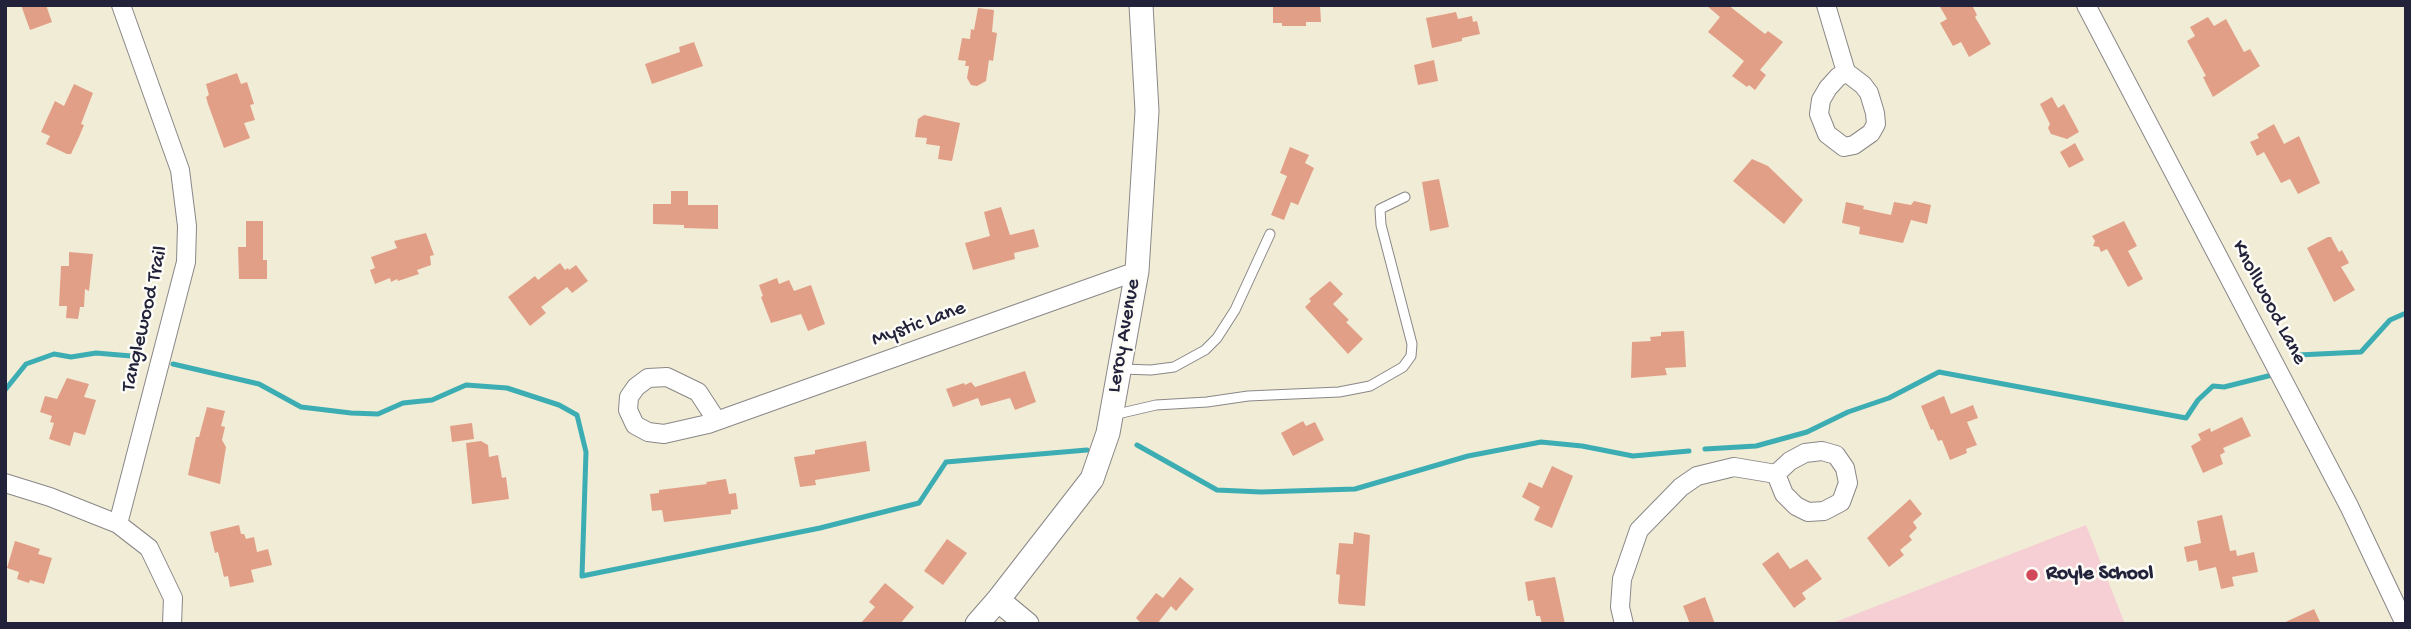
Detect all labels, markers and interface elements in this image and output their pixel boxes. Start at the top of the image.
street label: Knollwood Lane [2225,237,2311,369]
street label: Tanglewood Trail [117,244,175,394]
street label: Leroy Avenue [1103,277,1147,395]
street label: Mystic Lane [869,296,969,354]
place label: Royle School [2046,562,2153,588]
marker: Royle School [2024,567,2040,583]

